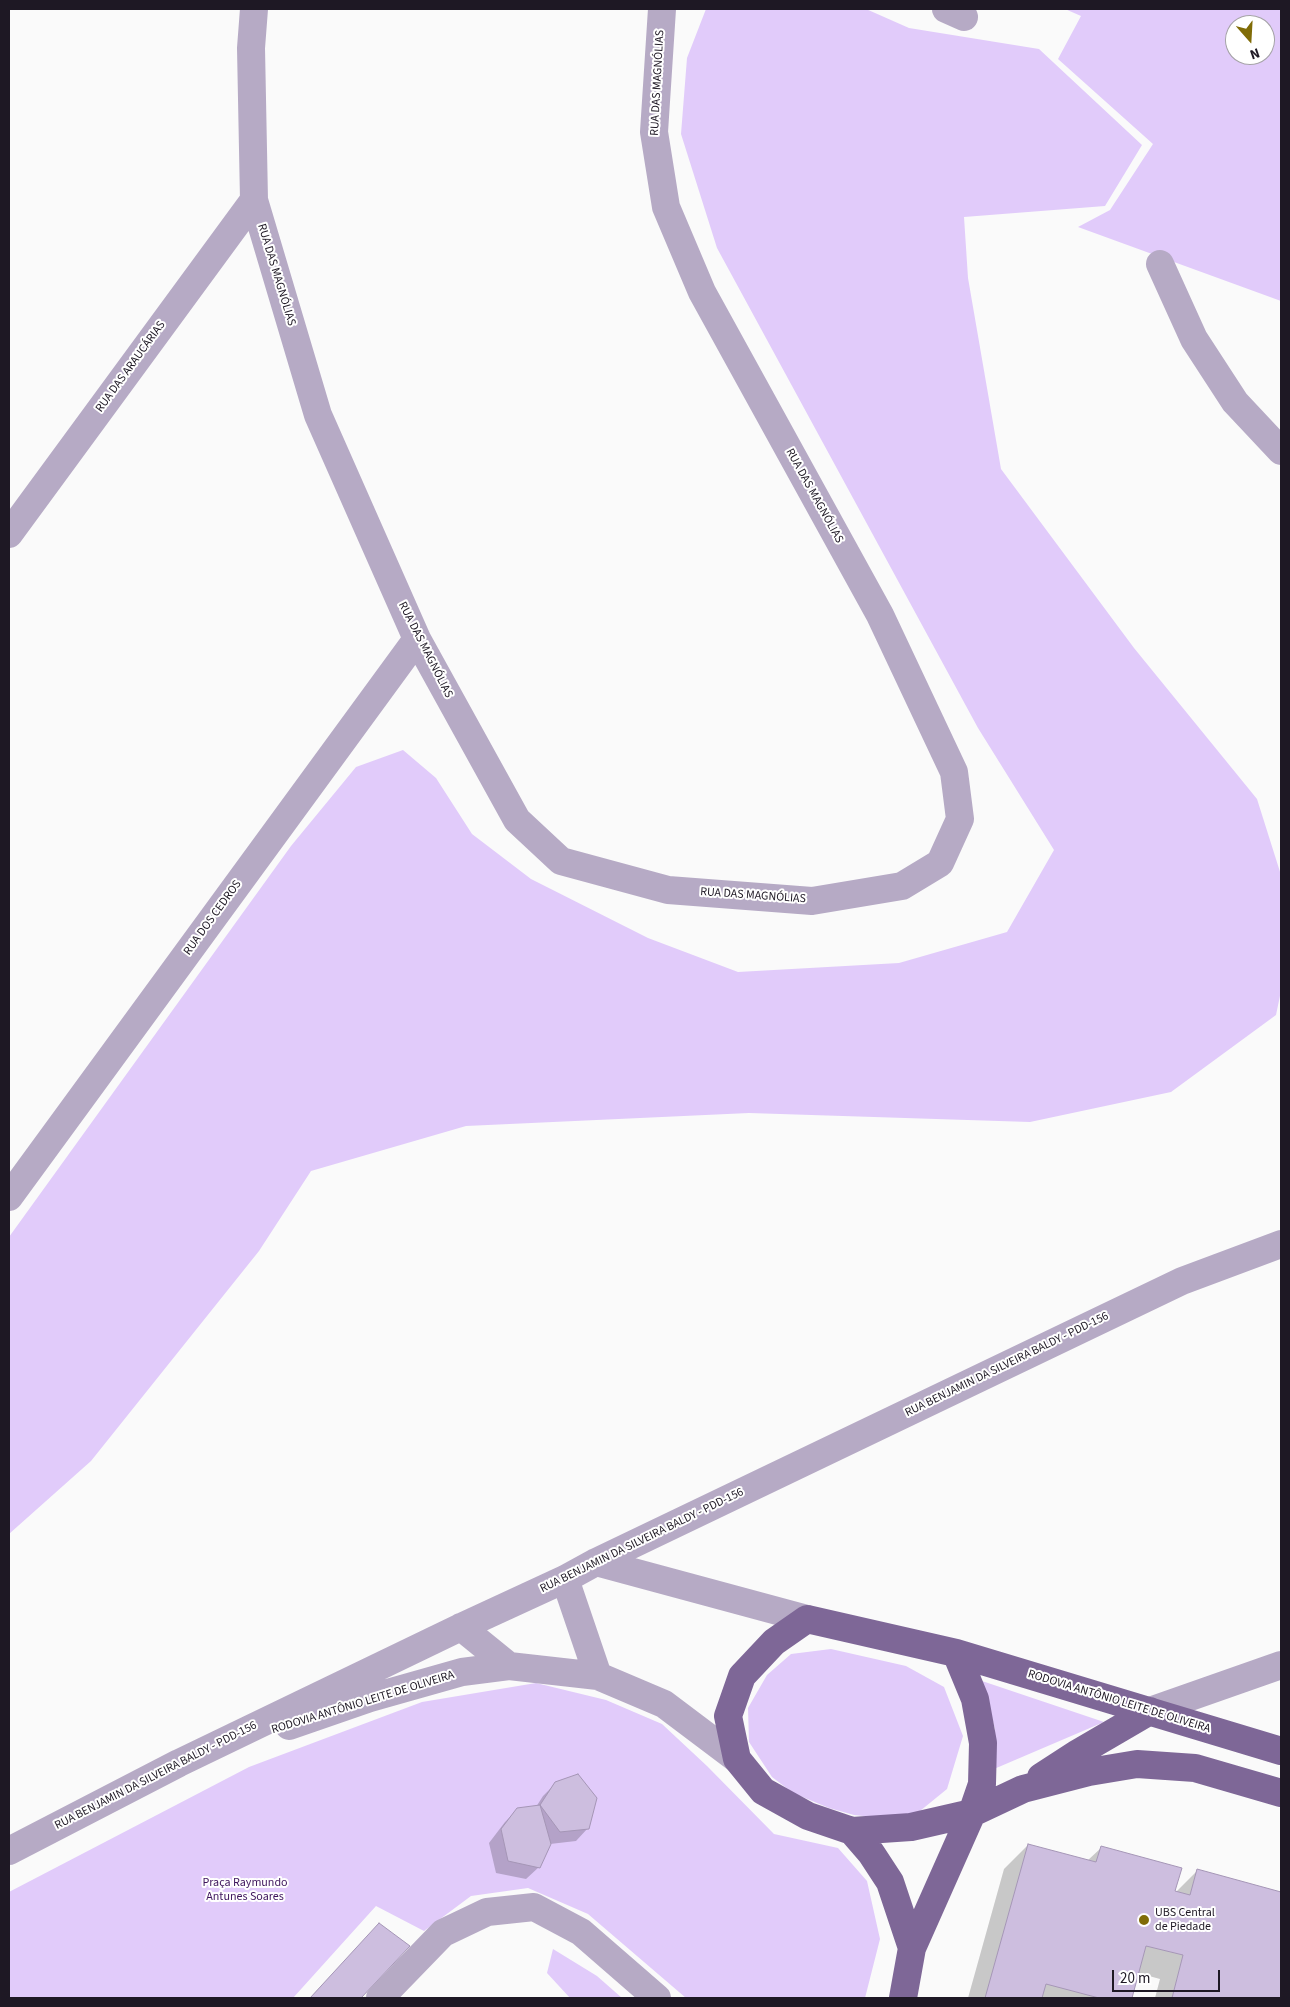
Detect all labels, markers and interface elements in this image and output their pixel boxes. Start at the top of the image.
north arrow [1225,15,1275,65]
street label: RUA DAS MAGNÓLIAS [648,30,668,136]
text: N [1247,42,1262,64]
street label: RUA DAS MAGNÓLIAS [254,222,298,328]
street label: RUA DAS ARAUCÁRIAS [93,318,169,416]
street label: RUA DAS MAGNÓLIAS [782,446,846,546]
street label: RUA DAS MAGNÓLIAS [395,599,455,701]
street label: RUA DOS CEDROS [181,878,245,958]
street label: RUA DAS MAGNÓLIAS [700,885,806,907]
street label: RUA BENJAMIN DA SILVEIRA BALDY - PDD-156 [903,1309,1111,1421]
street label: RUA BENJAMIN DA SILVEIRA BALDY - PDD-156 [538,1485,746,1597]
street label: RODOVIA ANTÔNIO LEITE DE OLIVEIRA [1026,1667,1212,1737]
street label: RODOVIA ANTÔNIO LEITE DE OLIVEIRA [270,1668,456,1738]
street label: RUA BENJAMIN DA SILVEIRA BALDY - PDD-156 [53,1719,259,1833]
park label: Praça Raymundo Antunes Soares [202,1876,288,1904]
place label: UBS Central de Piedade [1155,1906,1215,1934]
marker: UBS Central de Piedade [1137,1913,1151,1927]
scale bar [1115,1960,1222,1992]
text: 20 m [1120,1968,1150,1989]

